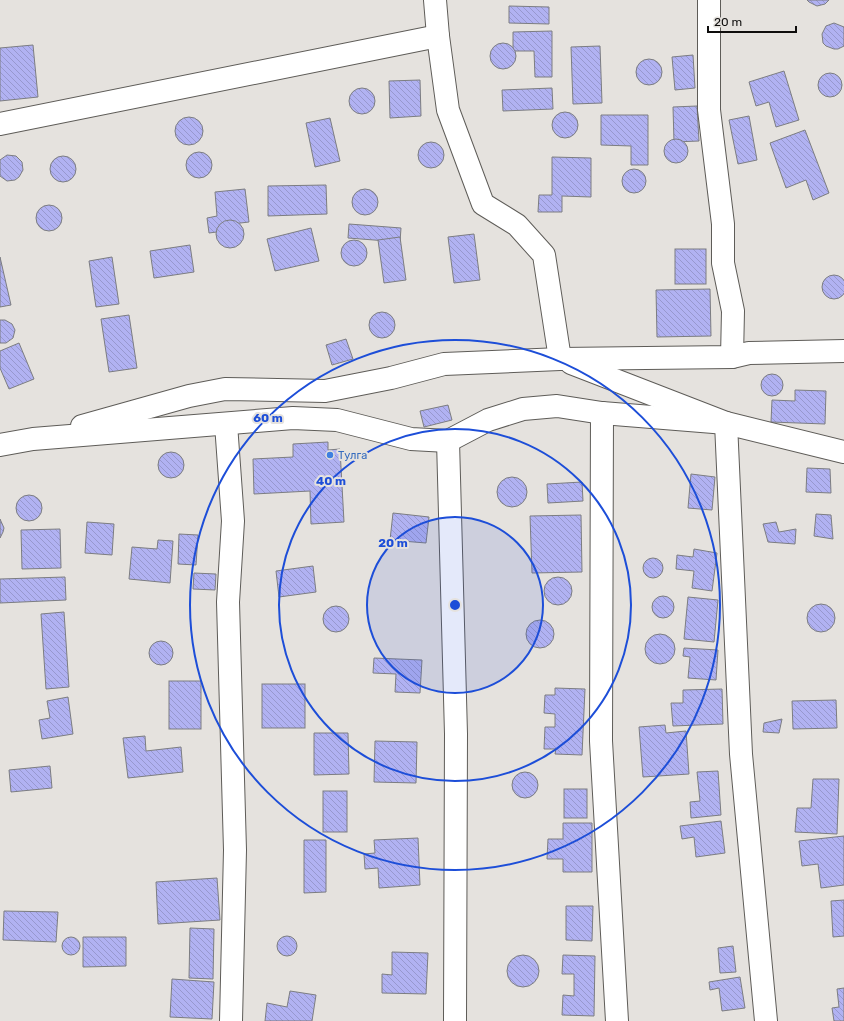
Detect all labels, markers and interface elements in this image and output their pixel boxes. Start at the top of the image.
scale bar [708,8,796,34]
text: 20 m [714,15,742,29]
text: 60 m [253,411,283,425]
place label: Тулга [338,449,367,462]
marker: Тулга [325,450,335,460]
text: 40 m [316,474,346,488]
text: 20 m [378,536,408,550]
centre of rings [448,598,462,612]

